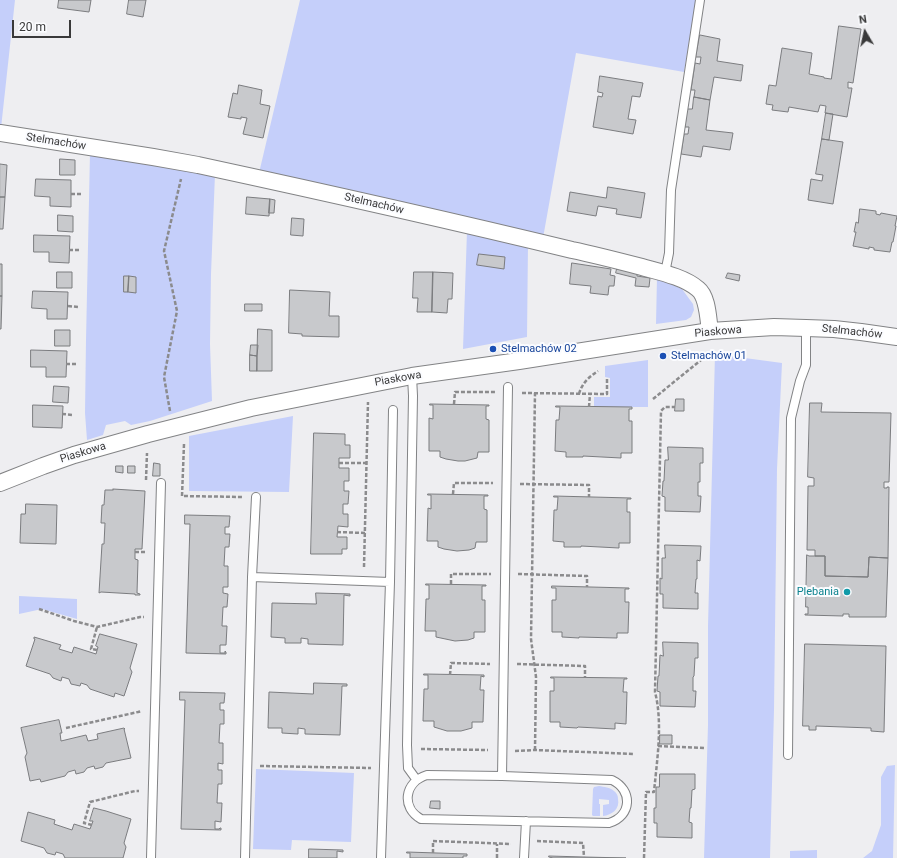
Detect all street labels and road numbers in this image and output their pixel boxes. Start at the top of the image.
street label: Stelmachów [25,131,87,153]
street label: Stelmachów [343,191,405,217]
street label: Stelmachów [821,322,883,342]
street label: Piaskowa [694,323,742,341]
street label: Piaskowa [374,368,422,390]
street label: Piaskowa [58,440,108,466]

